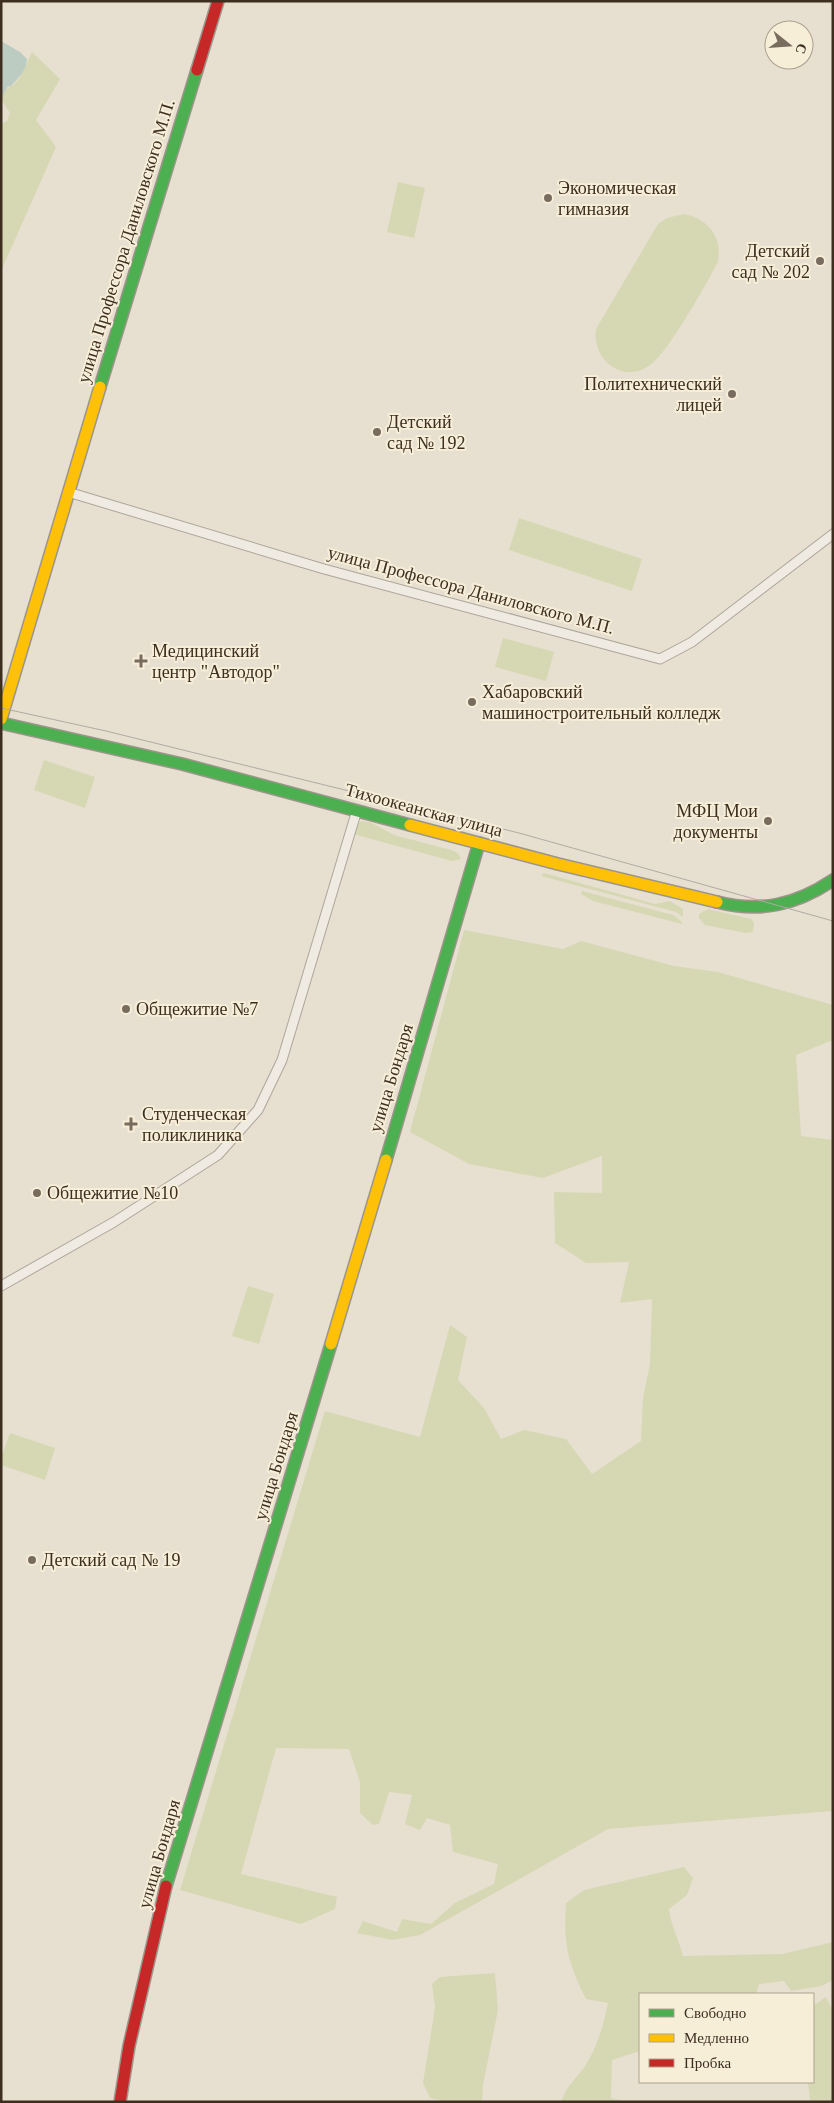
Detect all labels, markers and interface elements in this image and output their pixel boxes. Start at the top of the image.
north arrow [764,20,814,70]
text: С [792,42,810,56]
street label: улица Профессора Даниловского М.П. [73,97,179,385]
place label: Экономическая гимназия [558,178,676,219]
marker: Экономическая гимназия [542,192,554,204]
place label: Детский сад № 202 [731,241,810,282]
marker: Детский сад № 202 [814,255,826,267]
place label: Политехнический лицей [584,374,722,415]
marker: Политехнический лицей [726,388,738,400]
place label: Детский сад № 192 [387,412,466,453]
marker: Детский сад № 192 [371,426,383,438]
street label: улица Профессора Даниловского М.П. [326,542,616,638]
place label: Медицинский центр "Автодор" [152,641,280,682]
marker: Медицинский центр "Автодор" [134,654,148,668]
place label: Хабаровский машиностроительный колледж [482,682,721,723]
marker: Хабаровский машиностроительный колледж [466,696,478,708]
street label: Тихоокеанская улица [343,779,505,841]
place label: МФЦ Мои документы [674,801,758,842]
marker: МФЦ Мои документы [762,815,774,827]
place label: Общежитие №7 [136,999,258,1019]
marker: Общежитие №7 [120,1003,132,1015]
street label: улица Бондаря [365,1021,417,1135]
place label: Студенческая поликлиника [142,1104,246,1145]
marker: Студенческая поликлиника [124,1117,138,1131]
place label: Общежитие №10 [47,1183,178,1203]
marker: Общежитие №10 [31,1187,43,1199]
street label: улица Бондаря [250,1409,302,1523]
place label: Детский сад № 19 [42,1550,181,1570]
marker: Детский сад № 19 [26,1554,38,1566]
street label: улица Бондаря [134,1797,184,1911]
legend [639,1993,814,2083]
text: Свободно [684,2005,746,2021]
text: Медленно [684,2030,749,2046]
text: Пробка [684,2055,732,2071]

